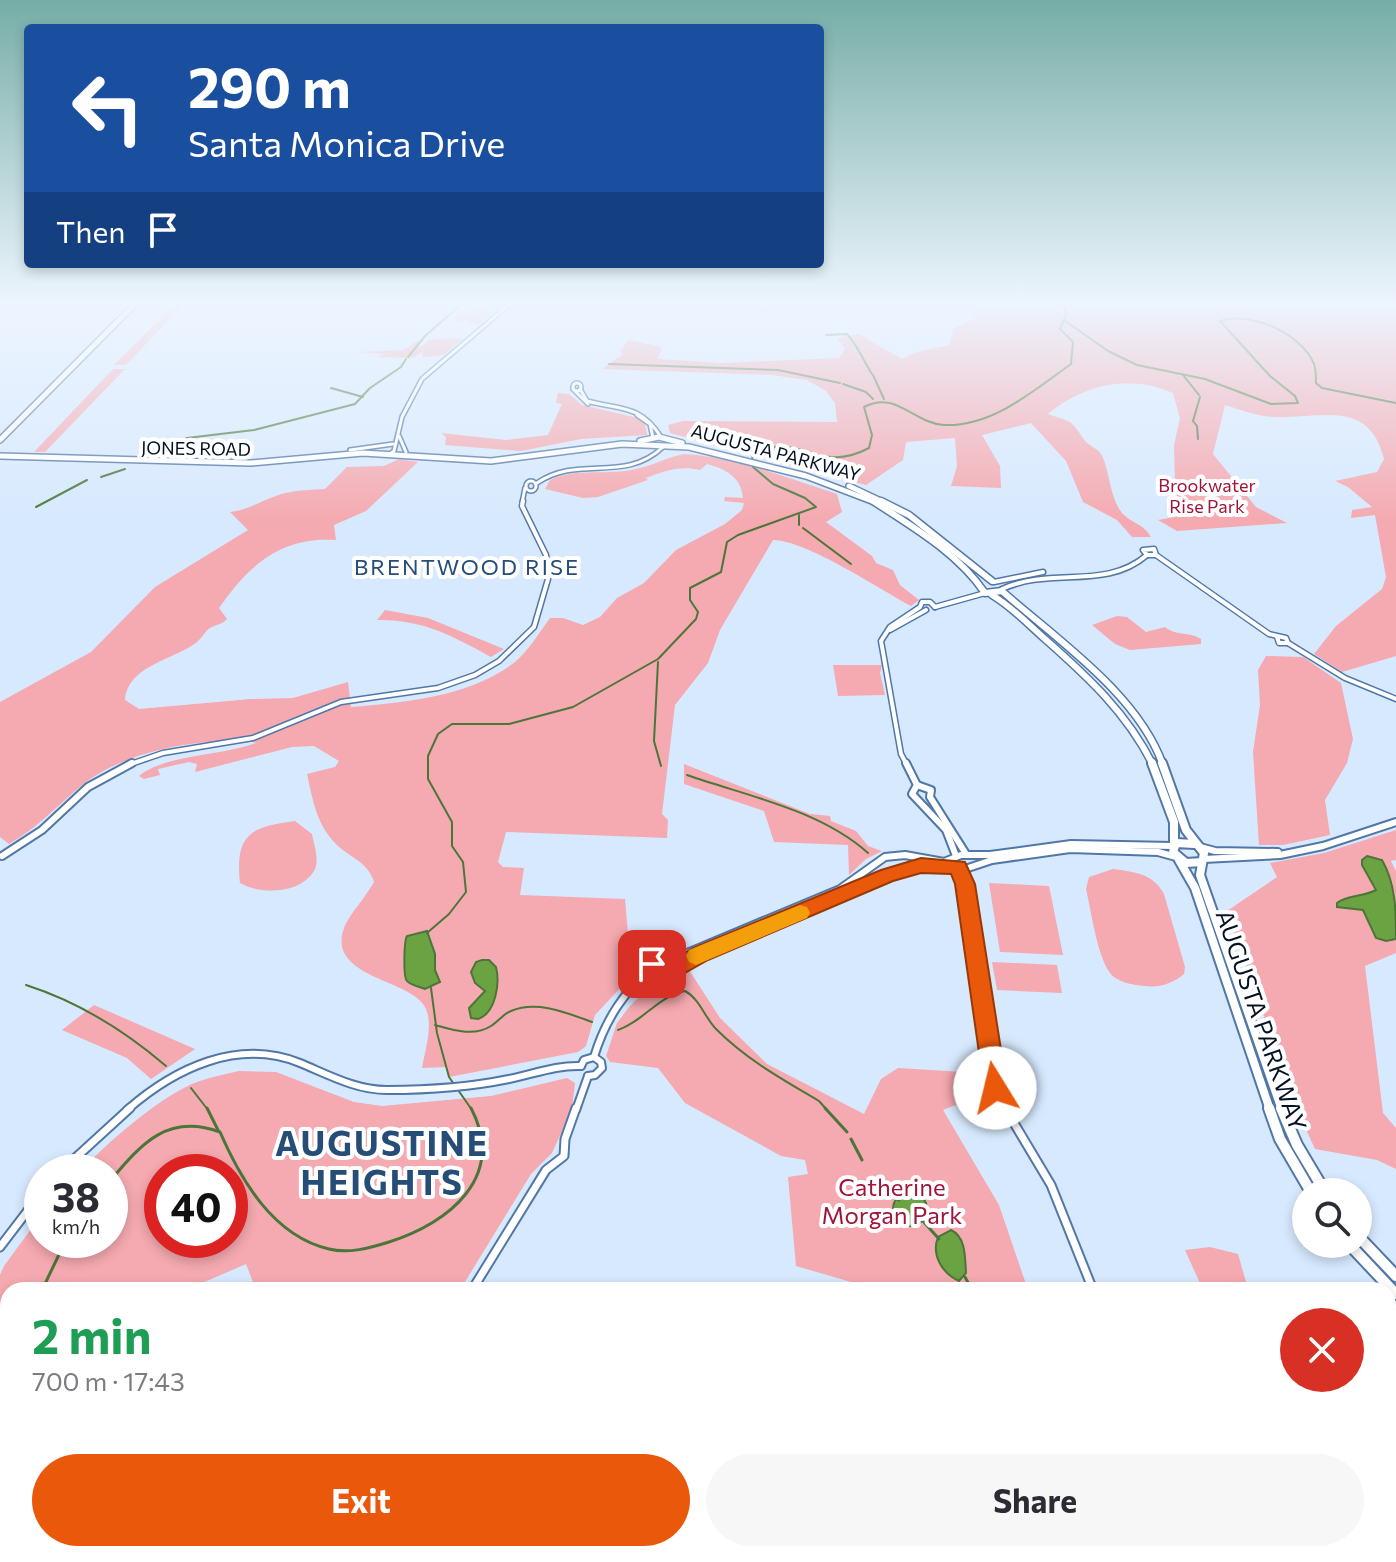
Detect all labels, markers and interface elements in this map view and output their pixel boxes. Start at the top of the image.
text: 290 m [188,51,351,120]
icon: left [56,56,160,160]
text: Santa Monica Drive [188,120,505,164]
icon: arrive [141,208,185,252]
text: Then [56,212,125,249]
street label: AUGUSTA PARKWAY [689,419,863,485]
street label: JONES ROAD [141,436,251,460]
park label: Brookwater Rise Park [1158,474,1256,517]
district label: BRENTWOOD RISE [354,553,580,580]
street label: AUGUSTA PARKWAY [1211,906,1314,1135]
pin [618,930,686,998]
icon: arrive [630,942,674,986]
position arrow [953,1046,1037,1130]
district label: AUGUSTINE HEIGHTS [275,1121,489,1202]
speed limit sign: 40 [144,1154,248,1258]
text: 38 [52,1171,100,1220]
park label: Catherine Morgan Park [822,1172,962,1229]
map controls [1292,1178,1372,1258]
button: search [1292,1178,1372,1258]
text: km/h [52,1214,100,1238]
text: 2 min [32,1305,152,1364]
button: close [1280,1308,1364,1392]
text: 700 m · 17:43 [32,1365,185,1396]
button: Exit [32,1454,690,1546]
button: Share [706,1454,1364,1546]

